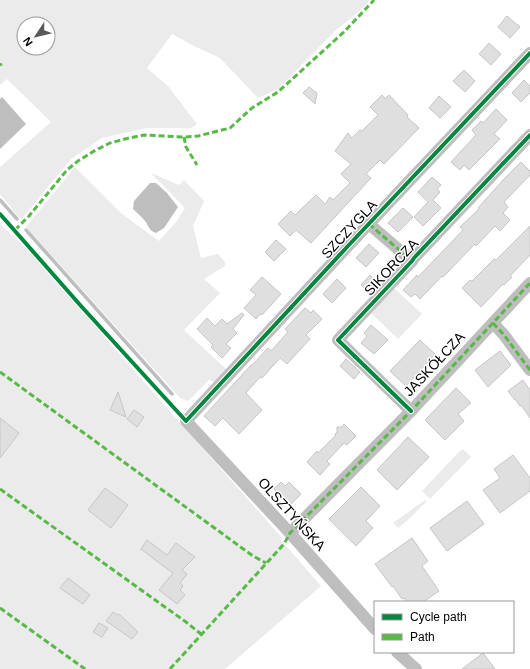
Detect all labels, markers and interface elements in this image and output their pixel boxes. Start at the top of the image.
north arrow [16,16,56,56]
text: N [21,35,35,48]
street label: SZCZYGLA [318,196,381,261]
street label: SIKORCZA [361,235,422,299]
street label: JASKÓŁCZA [400,328,468,399]
street label: OLSZTYŃSKA [255,474,329,554]
legend [374,601,514,653]
text: Cycle path [410,610,467,624]
text: Path [410,630,435,644]

